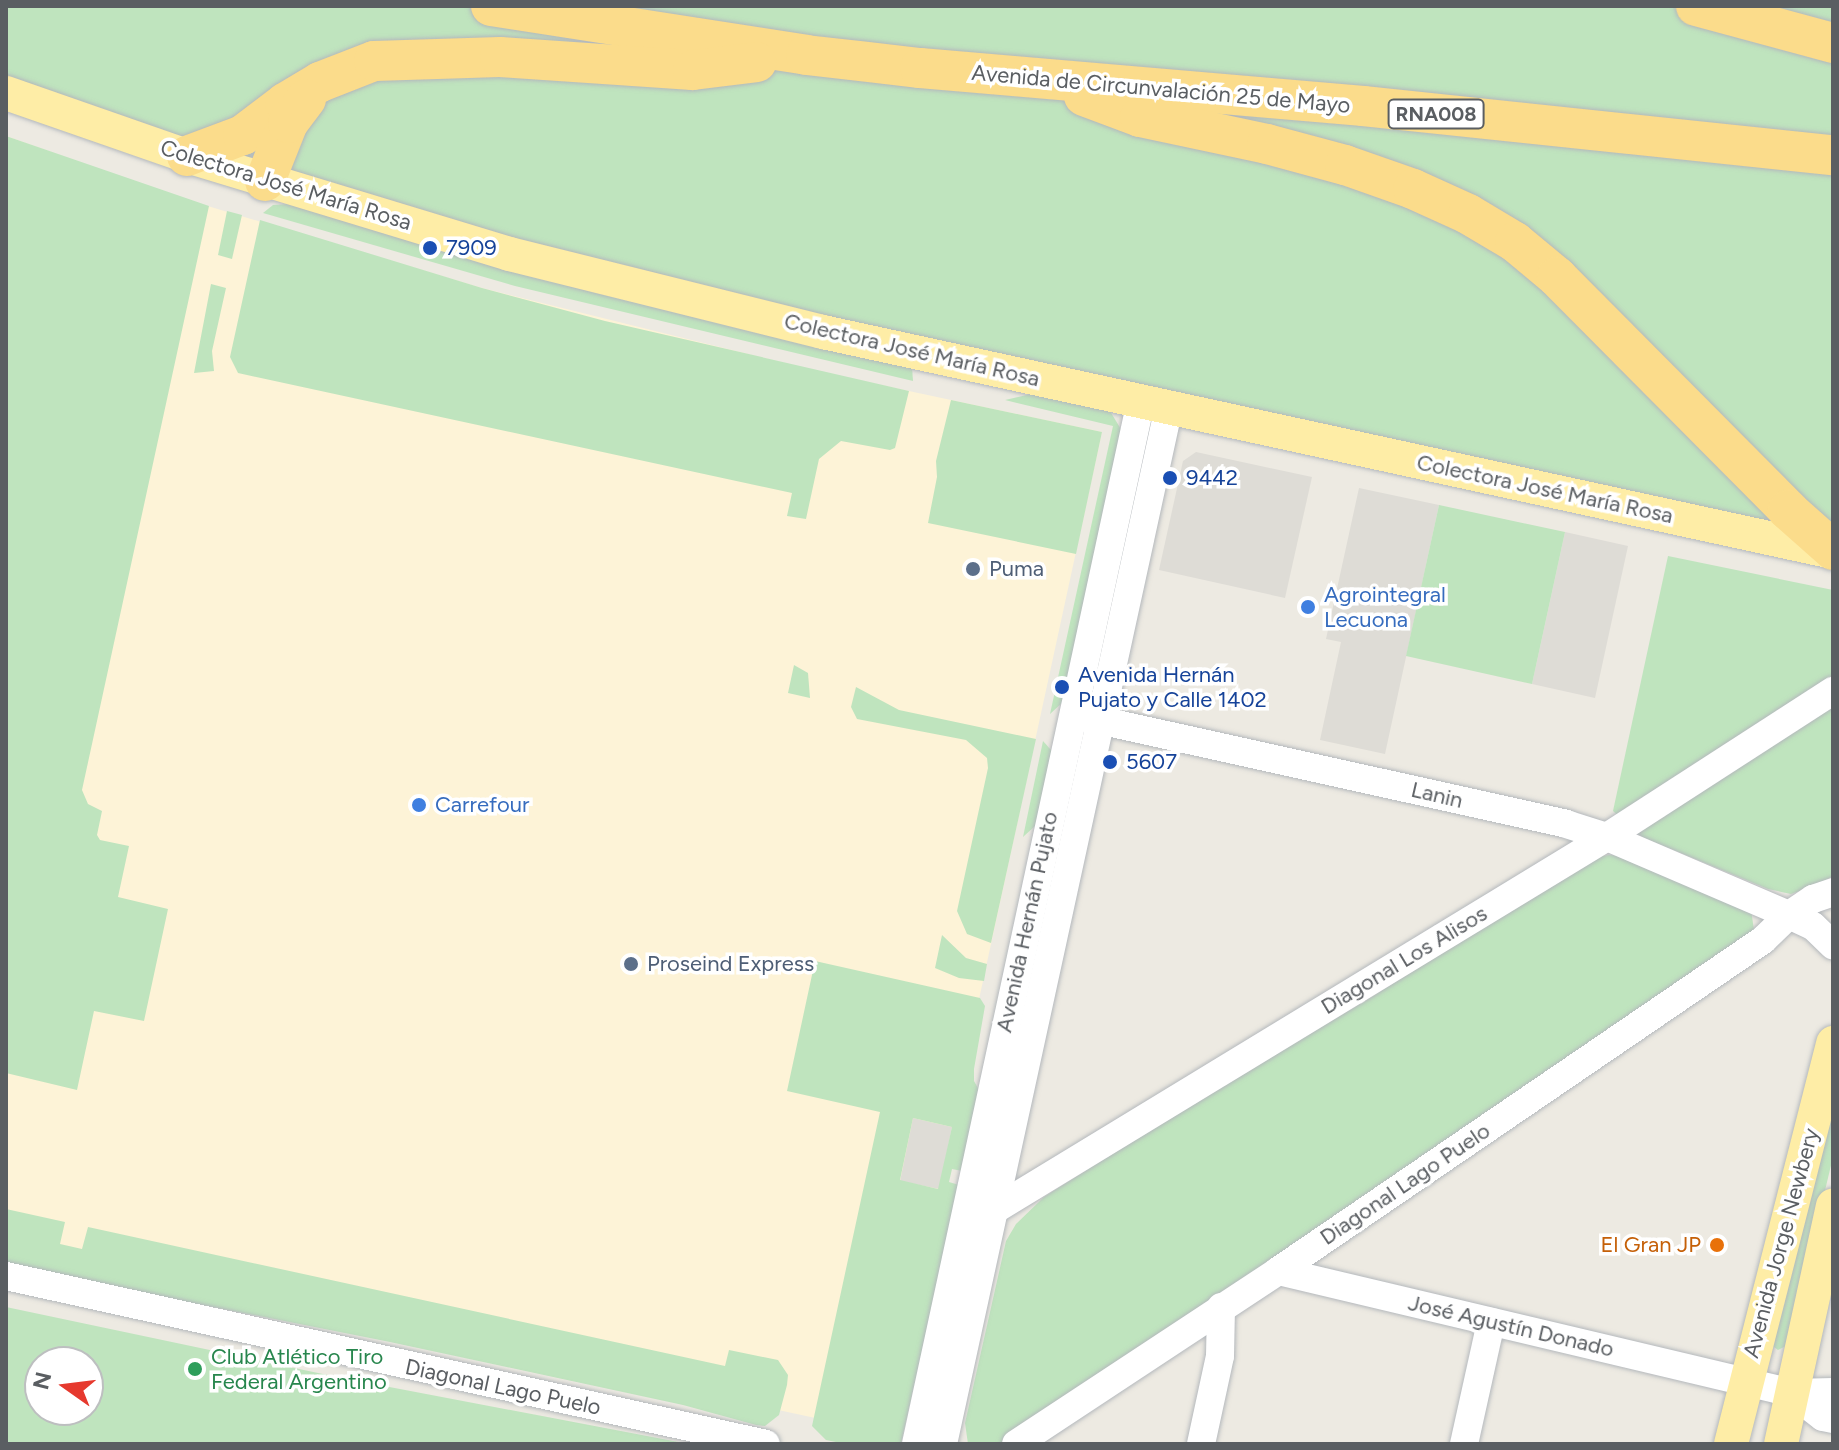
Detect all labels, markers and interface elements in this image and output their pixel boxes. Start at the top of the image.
street label: Avenida de Circunvalación 25 de Mayo [970,59,1352,119]
road number: RNA008 [1386,98,1486,130]
street label: Colectora José María Rosa [157,134,415,236]
place label: 7909 [446,235,497,261]
marker: 7909 [421,239,439,257]
street label: Colectora José María Rosa [782,308,1042,392]
street label: Colectora José María Rosa [1414,449,1676,529]
place label: 9442 [1186,465,1238,491]
marker: 9442 [1161,469,1179,487]
place label: Puma [989,556,1044,582]
marker: Puma [964,560,982,578]
place label: Agrointegral Lecuona [1324,581,1446,632]
marker: Agrointegral Lecuona [1299,598,1317,616]
place label: Avenida Hernán Pujato y Calle 1402 [1078,661,1267,712]
marker: Avenida Hernán Pujato y Calle 1402 [1053,678,1071,696]
place label: 5607 [1126,749,1177,775]
marker: 5607 [1101,753,1119,771]
street label: Lanin [1409,776,1465,814]
place label: Carrefour [435,792,529,818]
marker: Carrefour [410,796,428,814]
street label: Avenida Hernán Pujato [991,809,1063,1035]
street label: Diagonal Los Alisos [1316,900,1492,1020]
place label: Proseind Express [647,951,814,977]
marker: Proseind Express [622,955,640,973]
street label: Diagonal Lago Puelo [1315,1117,1495,1251]
street label: Avenida Jorge Newbery [1738,1125,1824,1361]
place label: El Gran JP [1601,1232,1701,1258]
marker: El Gran JP [1708,1236,1726,1254]
street label: José Agustín Donado [1406,1289,1616,1363]
place label: Club Atlético Tiro Federal Argentino [211,1343,387,1394]
north arrow [24,1346,104,1426]
street label: Diagonal Lago Puelo [403,1353,603,1421]
marker: Club Atlético Tiro Federal Argentino [186,1360,204,1378]
text: N [27,1369,57,1392]

